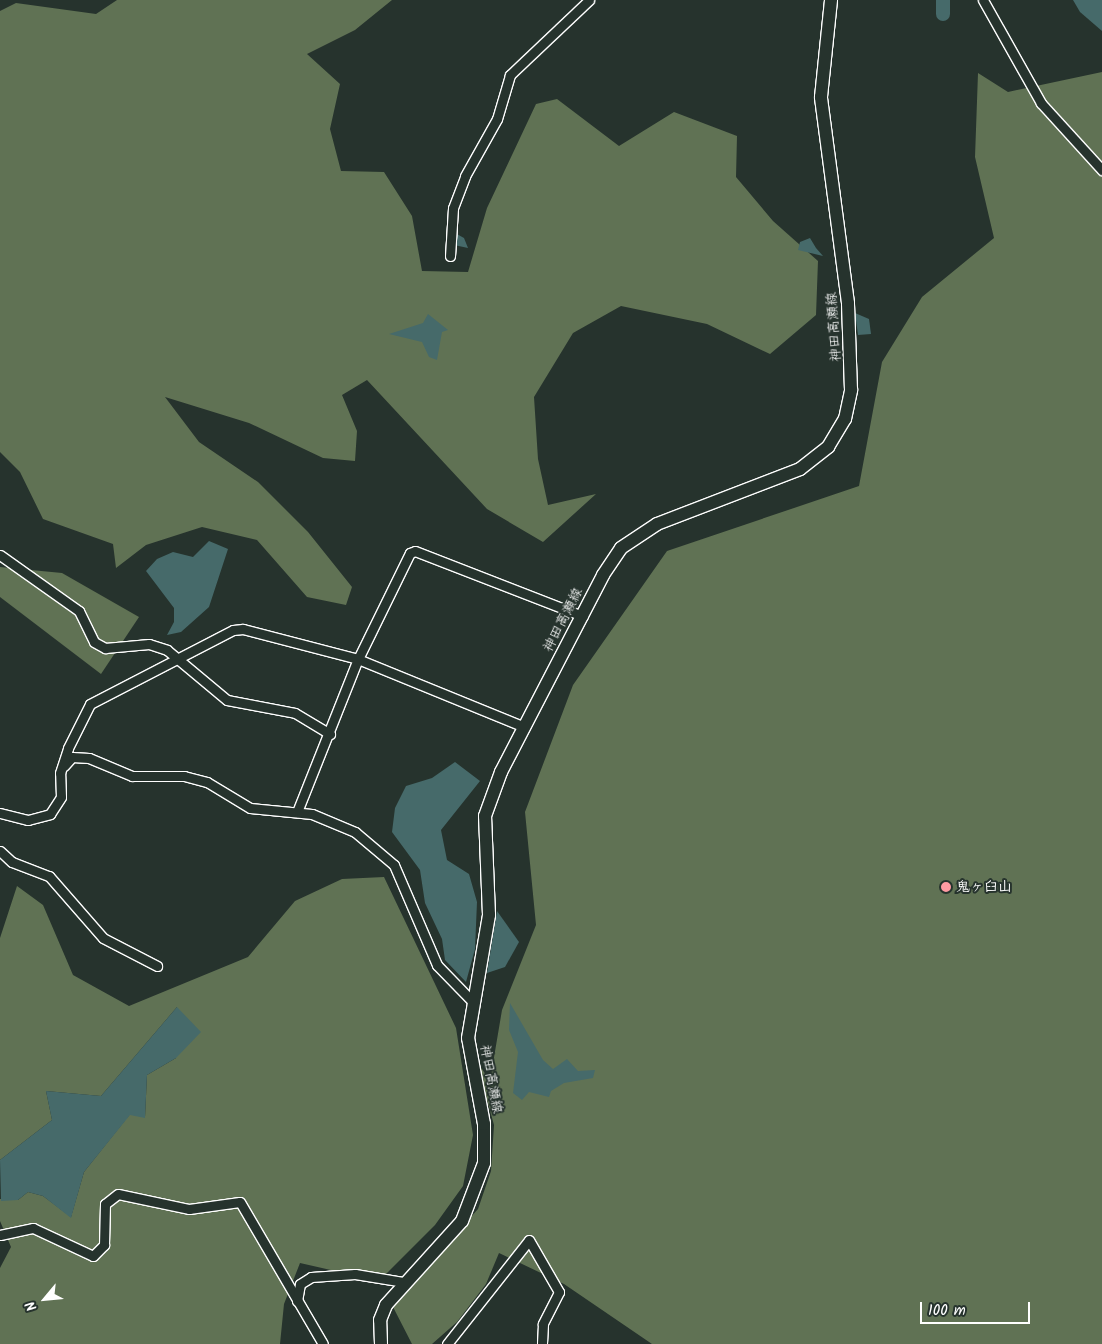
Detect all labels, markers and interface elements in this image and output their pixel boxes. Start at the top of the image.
street label: 神田高瀬線 [823,291,845,363]
street label: 神田高瀬線 [540,585,586,655]
place label: 鬼ヶ臼山 [956,879,1012,895]
marker: 鬼ヶ臼山 [940,881,952,893]
street label: 神田高瀬線 [476,1043,506,1115]
north arrow [20,1274,70,1324]
scale bar [922,1292,1032,1324]
text: N [20,1297,44,1315]
text: 100 m [928,1299,966,1323]

